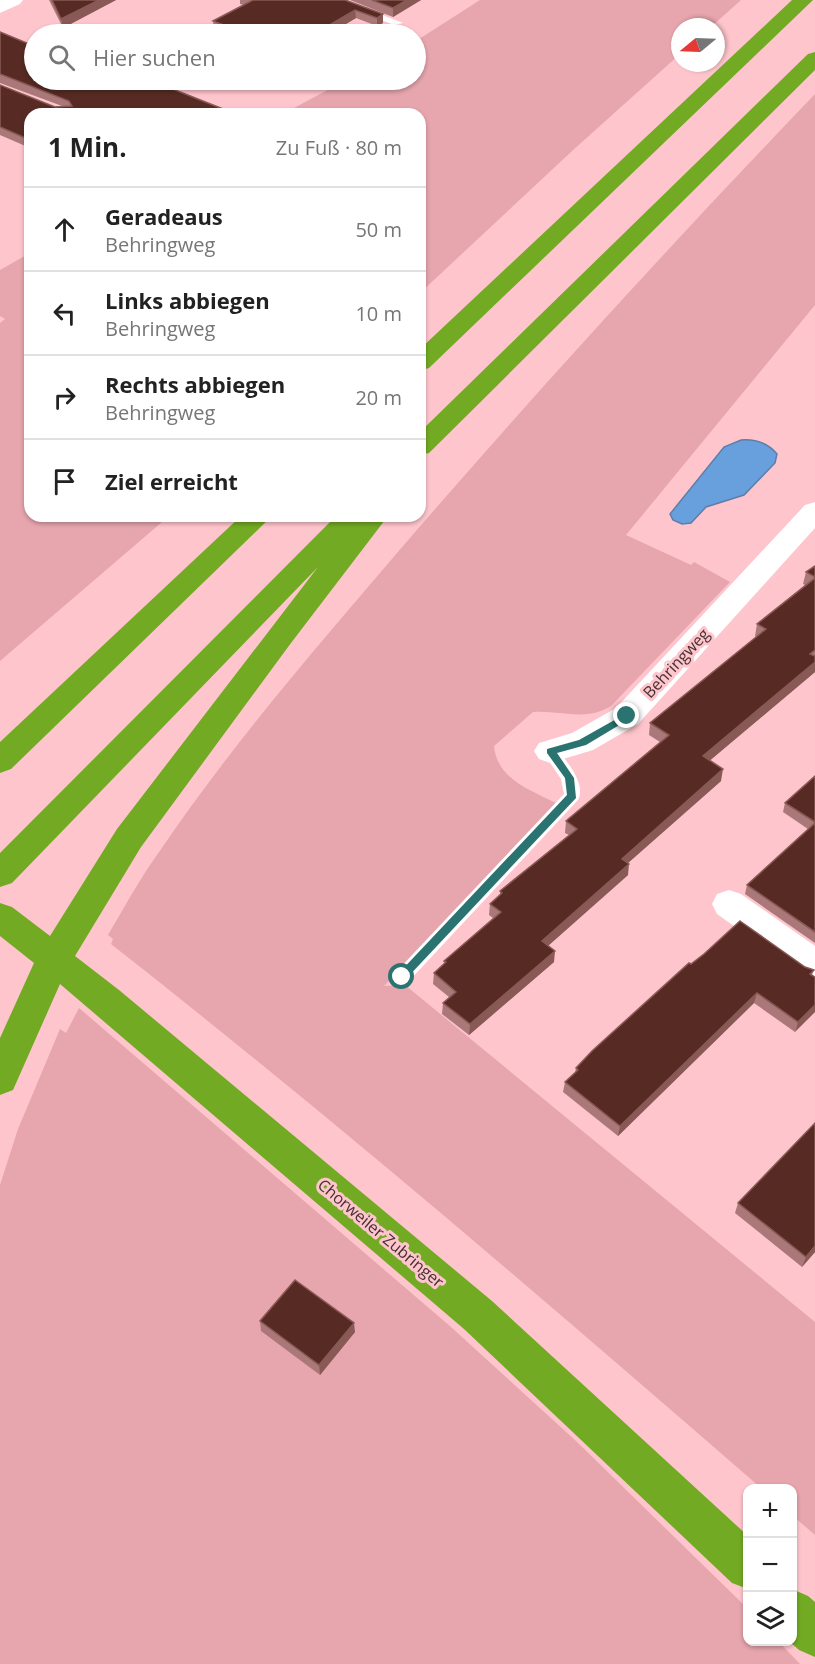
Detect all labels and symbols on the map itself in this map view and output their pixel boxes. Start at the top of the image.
north arrow [671,18,725,72]
street label: Behringweg [638,623,714,703]
route end [613,702,639,728]
route start [388,963,414,989]
street label: Chorweiler Zubringer [313,1174,449,1293]

